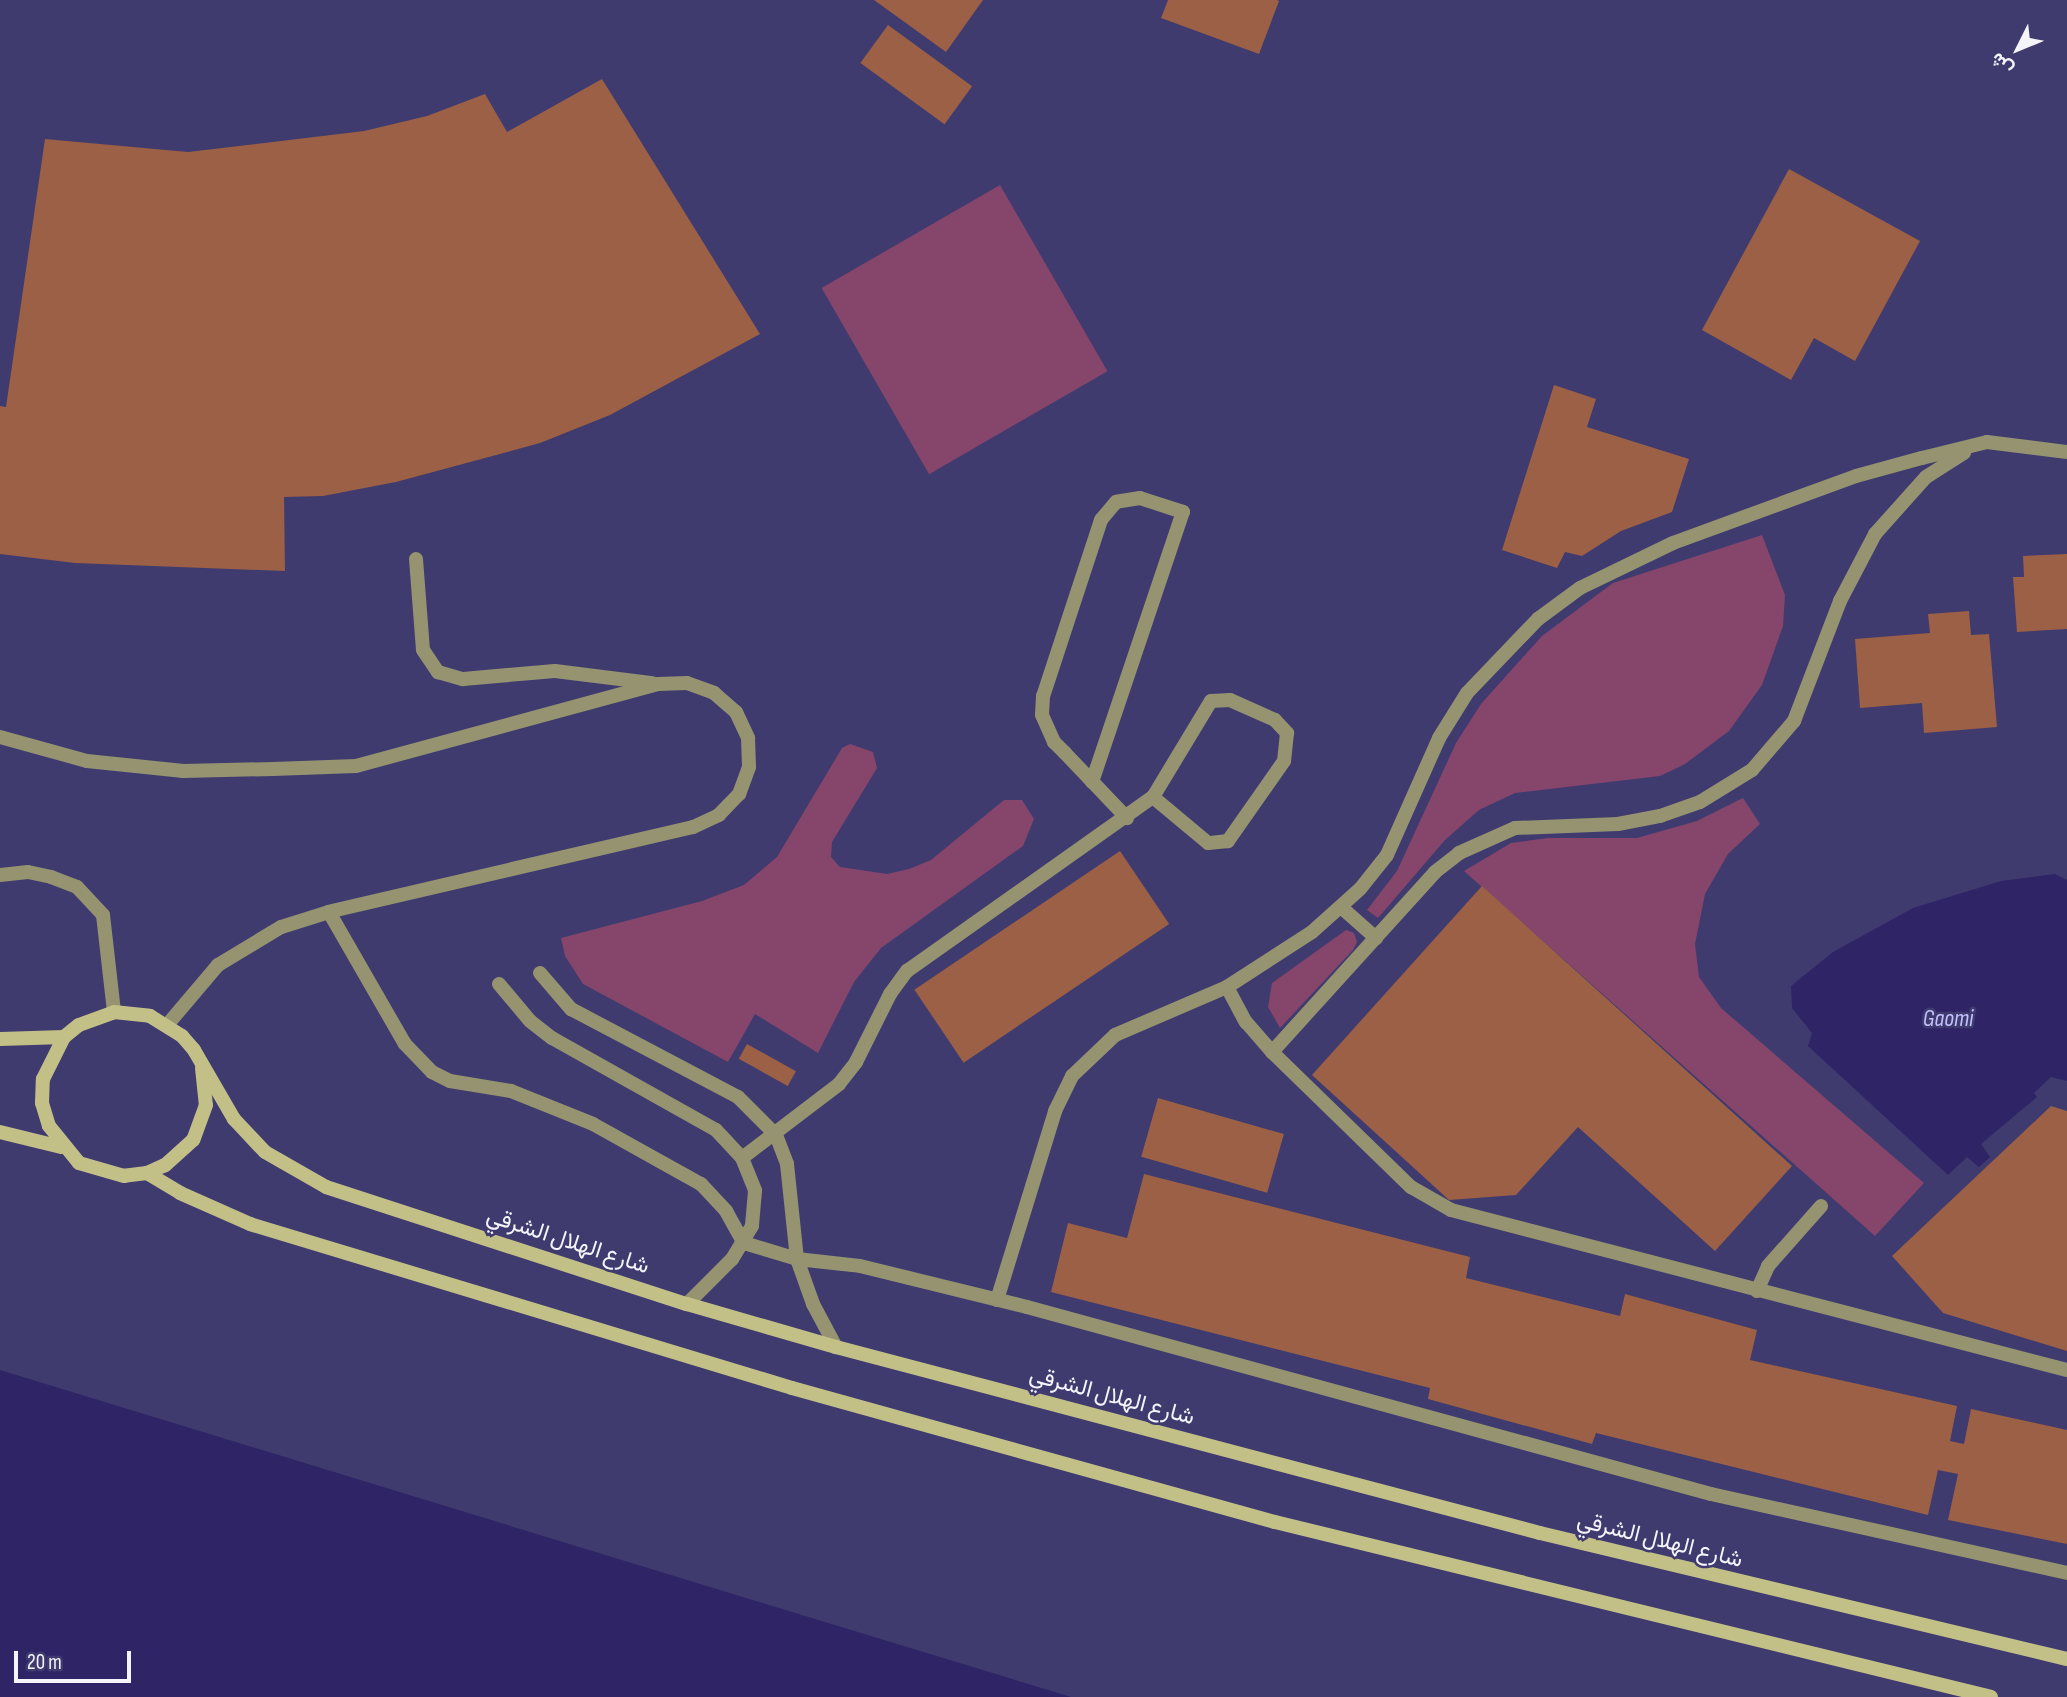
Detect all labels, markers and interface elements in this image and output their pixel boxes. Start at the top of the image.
north arrow [1983,14,2053,84]
text: ش [1986,47,2018,80]
water label: Gaomi [1923,1005,1973,1033]
street label: شارع الهلال الشرقي [483,1202,653,1280]
street label: شارع الهلال الشرقي [1026,1361,1198,1431]
street label: شارع الهلال الشرقي [1574,1506,1746,1574]
scale bar [18,1638,135,1682]
text: 20 m [27,1650,62,1675]

